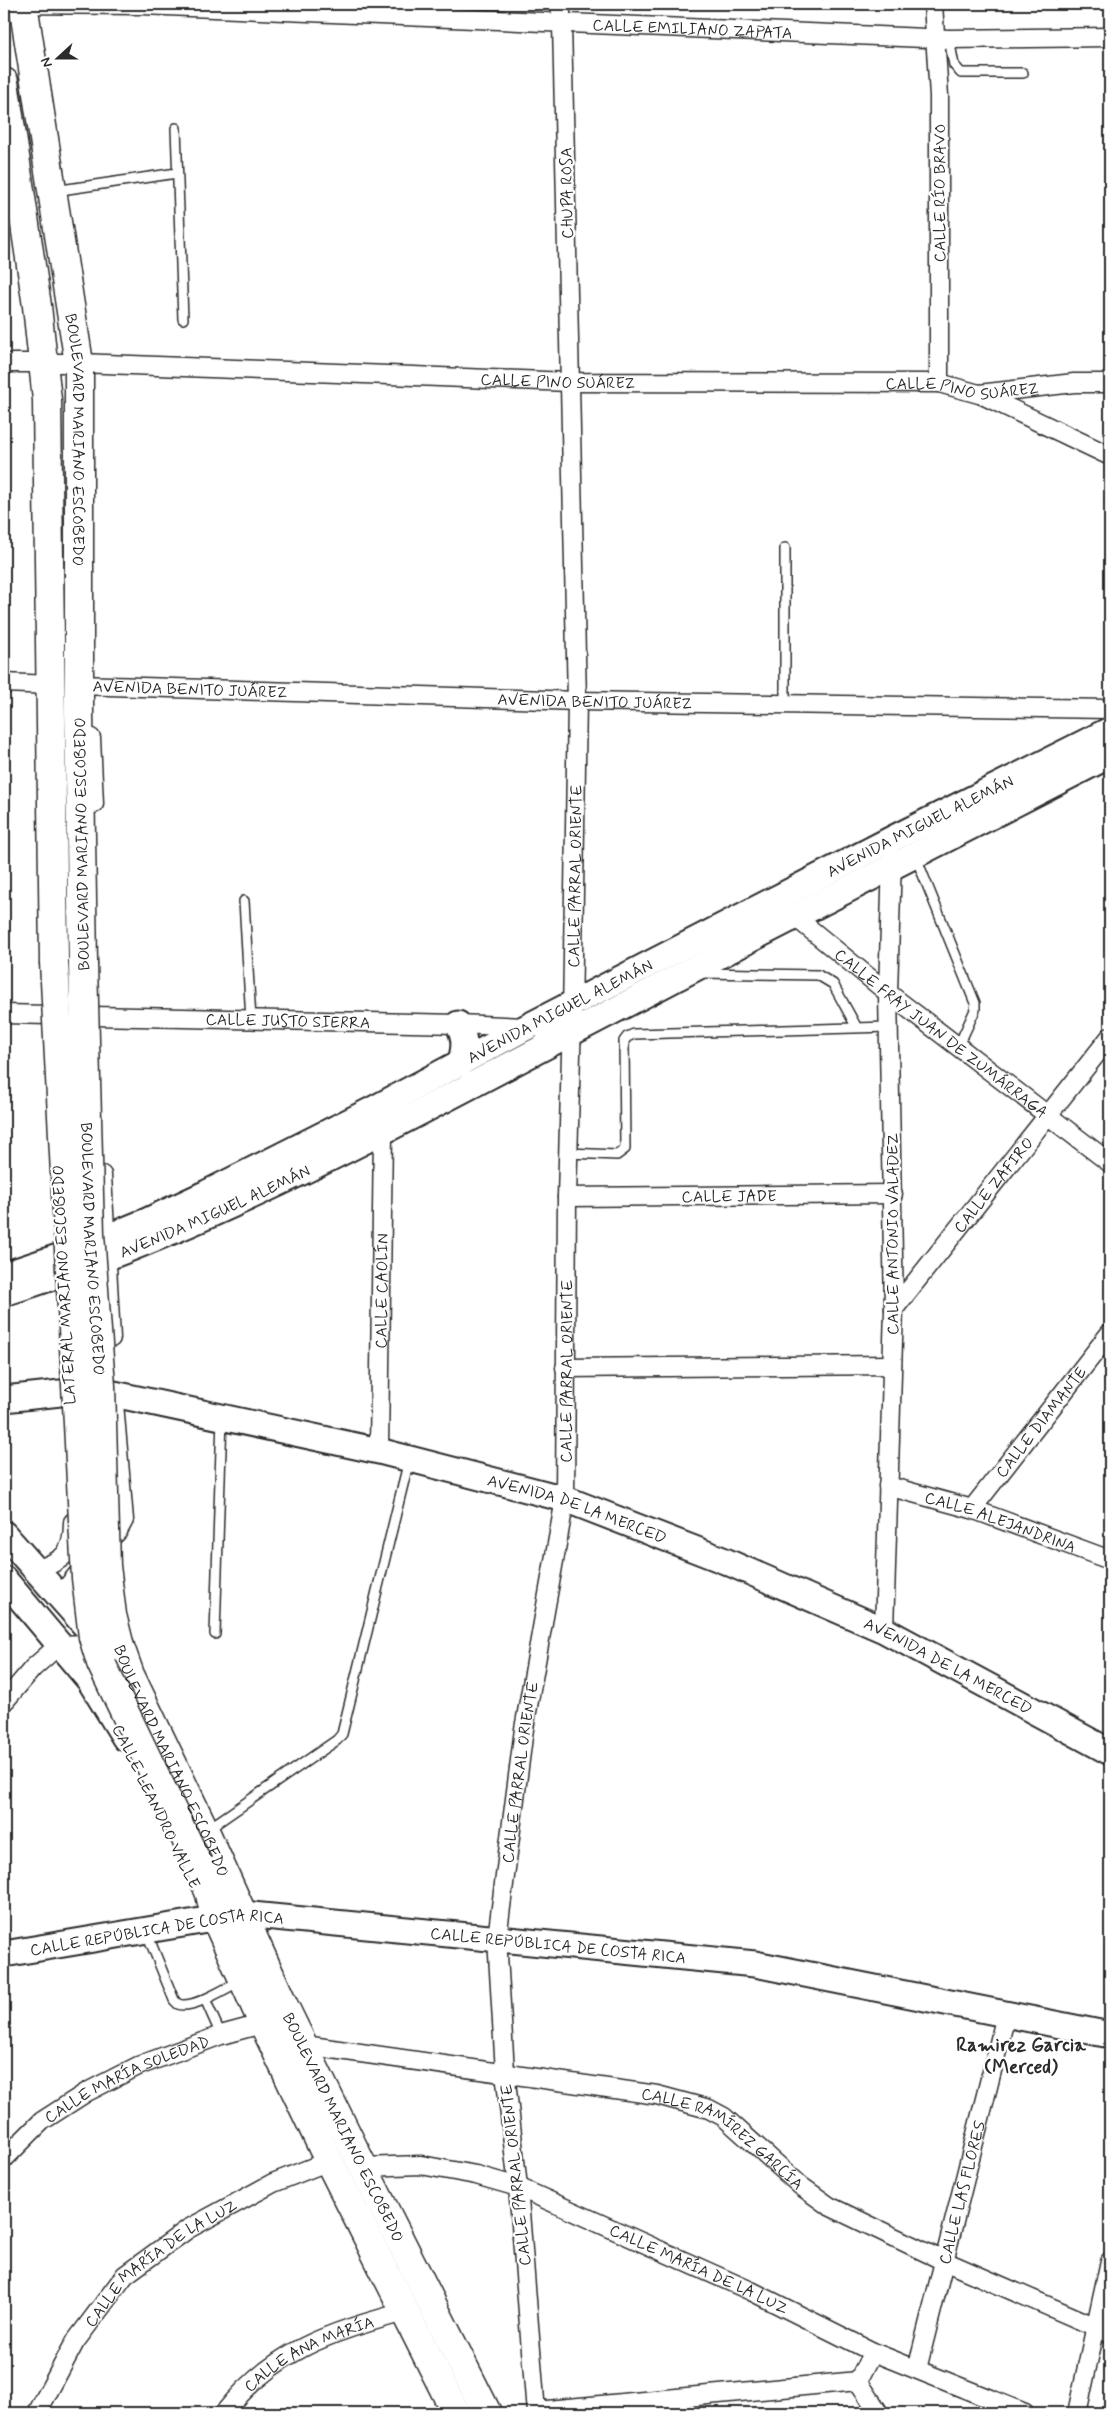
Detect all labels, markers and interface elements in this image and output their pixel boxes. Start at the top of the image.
street label: CALLE EMILIANO ZAPATA [592,15,793,44]
north arrow [32,32,82,82]
text: N [37,55,57,70]
street label: CALLE RÍO BRAVO [930,124,951,262]
street label: CHUPA ROSA [556,147,579,239]
street label: BOULEVARD MARIANO ESCOBEDO [59,312,88,566]
street label: CALLE PINO SUÁREZ [480,370,635,394]
street label: CALLE PINO SUÁREZ [885,374,1039,406]
street label: AVENIDA BENITO JUÁREZ [92,676,287,704]
street label: AVENIDA BENITO JUÁREZ [497,689,692,715]
street label: BOULEVARD MARIANO ESCOBEDO [70,717,95,971]
street label: AVENIDA MIGUEL ALEMÁN [824,771,1017,883]
street label: CALLE PARRAL ORIENTE [564,784,588,968]
street label: CALLE FRAY JUAN DE ZUMÁRRAGA [830,945,1051,1123]
street label: AVENIDA MIGUEL ALEMÁN [464,955,656,1069]
street label: CALLE JUSTO SIERRA [205,1009,370,1034]
street label: BOULEVARD MARIANO ESCOBEDO [75,1122,109,1376]
street label: CALLE ANTONIO VALADEZ [883,1133,904,1335]
street label: CALLE ZAFIRO [949,1133,1039,1238]
street label: AVENIDA MIGUEL ALEMÁN [117,1161,314,1264]
street label: LATERAL MARIANO ESCOBEDO [48,1164,81,1405]
street label: CALLE JADE [681,1186,777,1208]
street label: CALLE CAOLÍN [371,1233,394,1349]
street label: CALLE PARRAL ORIENTE [556,1279,578,1463]
street label: CALLE DIAMANTE [992,1363,1092,1482]
street label: AVENIDA DE LA MERCED [485,1470,669,1549]
street label: CALLE ALEJANDRINA [922,1488,1079,1558]
street label: AVENIDA DE LA MERCED [860,1614,1036,1720]
street label: BOULEVARD MARIANO ESCOBEDO [108,1642,233,1880]
street label: CALLE PARRAL ORIENTE [498,1680,544,1864]
street label: CALLE LEANDRO VALLE [107,1721,205,1892]
street label: CALLE REPÚBLICA DE COSTA RICA [29,1905,285,1961]
street label: CALLE REPÚBLICA DE COSTA RICA [429,1923,687,1969]
street label: BOULEVARD MARIANO ESCOBEDO [277,2010,408,2246]
street label: CALLE MARÍA SOLEDAD [41,2031,213,2129]
district label: Ramirez Garcia (Merced) [956,2033,1086,2080]
street label: CALLE PARRAL ORIENTE [496,2083,536,2267]
street label: CALLE RAMÍREZ GARCÍA [640,2084,807,2195]
street label: CALLE LAS FLORES [935,2119,991,2267]
street label: CALLE MARÍA DE LA LUZ [81,2195,241,2332]
street label: CALLE MARÍA DE LA LUZ [606,2220,791,2320]
street label: CALLE ANA MARÍA [240,2312,377,2397]

